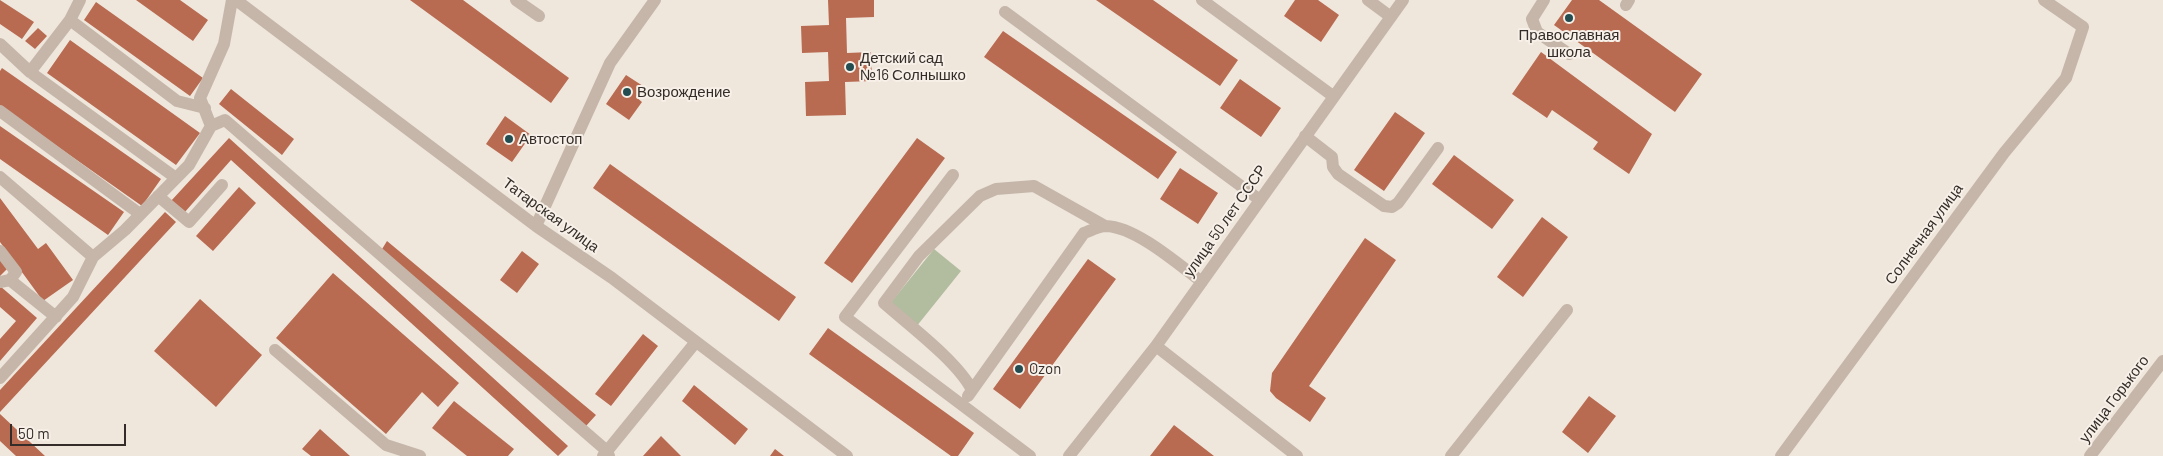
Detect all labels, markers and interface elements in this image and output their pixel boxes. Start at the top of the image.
marker: Православная школа [1563,12,1575,24]
place label: Православная школа [1519,26,1619,61]
place label: Детский сад №16 Солнышко [860,49,966,84]
marker: Детский сад №16 Солнышко [844,61,856,73]
place label: Возрождение [637,83,731,101]
marker: Возрождение [621,86,633,98]
place label: Автостоп [519,130,582,148]
marker: Автостоп [503,133,515,145]
street label: улица 50 лет СССР [1180,162,1270,280]
street label: Татарская улица [499,174,603,256]
street label: Солнечная улица [1881,180,1967,288]
street label: улица Горького [2075,352,2153,446]
place label: Ozon [1029,360,1061,378]
marker: Ozon [1013,363,1025,375]
scale bar [12,414,129,446]
text: 50 m [18,424,50,442]

